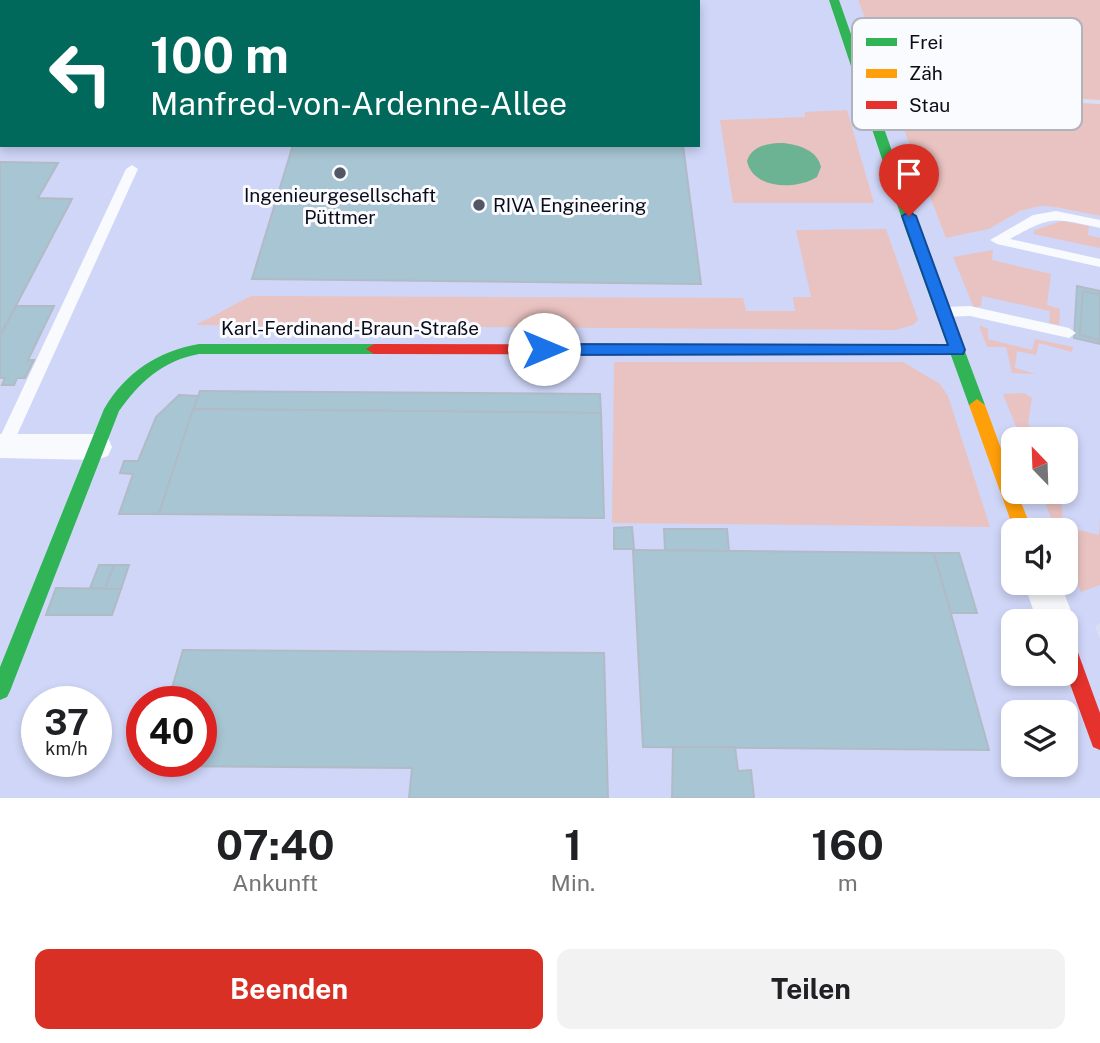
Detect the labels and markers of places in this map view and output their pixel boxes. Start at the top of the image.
pin [879,144,939,216]
marker: Ingenieurgesellschaft Püttmer [332,165,348,181]
place label: Ingenieurgesellschaft Püttmer [244,184,436,228]
place label: RIVA Engineering [493,194,647,216]
marker: RIVA Engineering [471,197,487,213]

